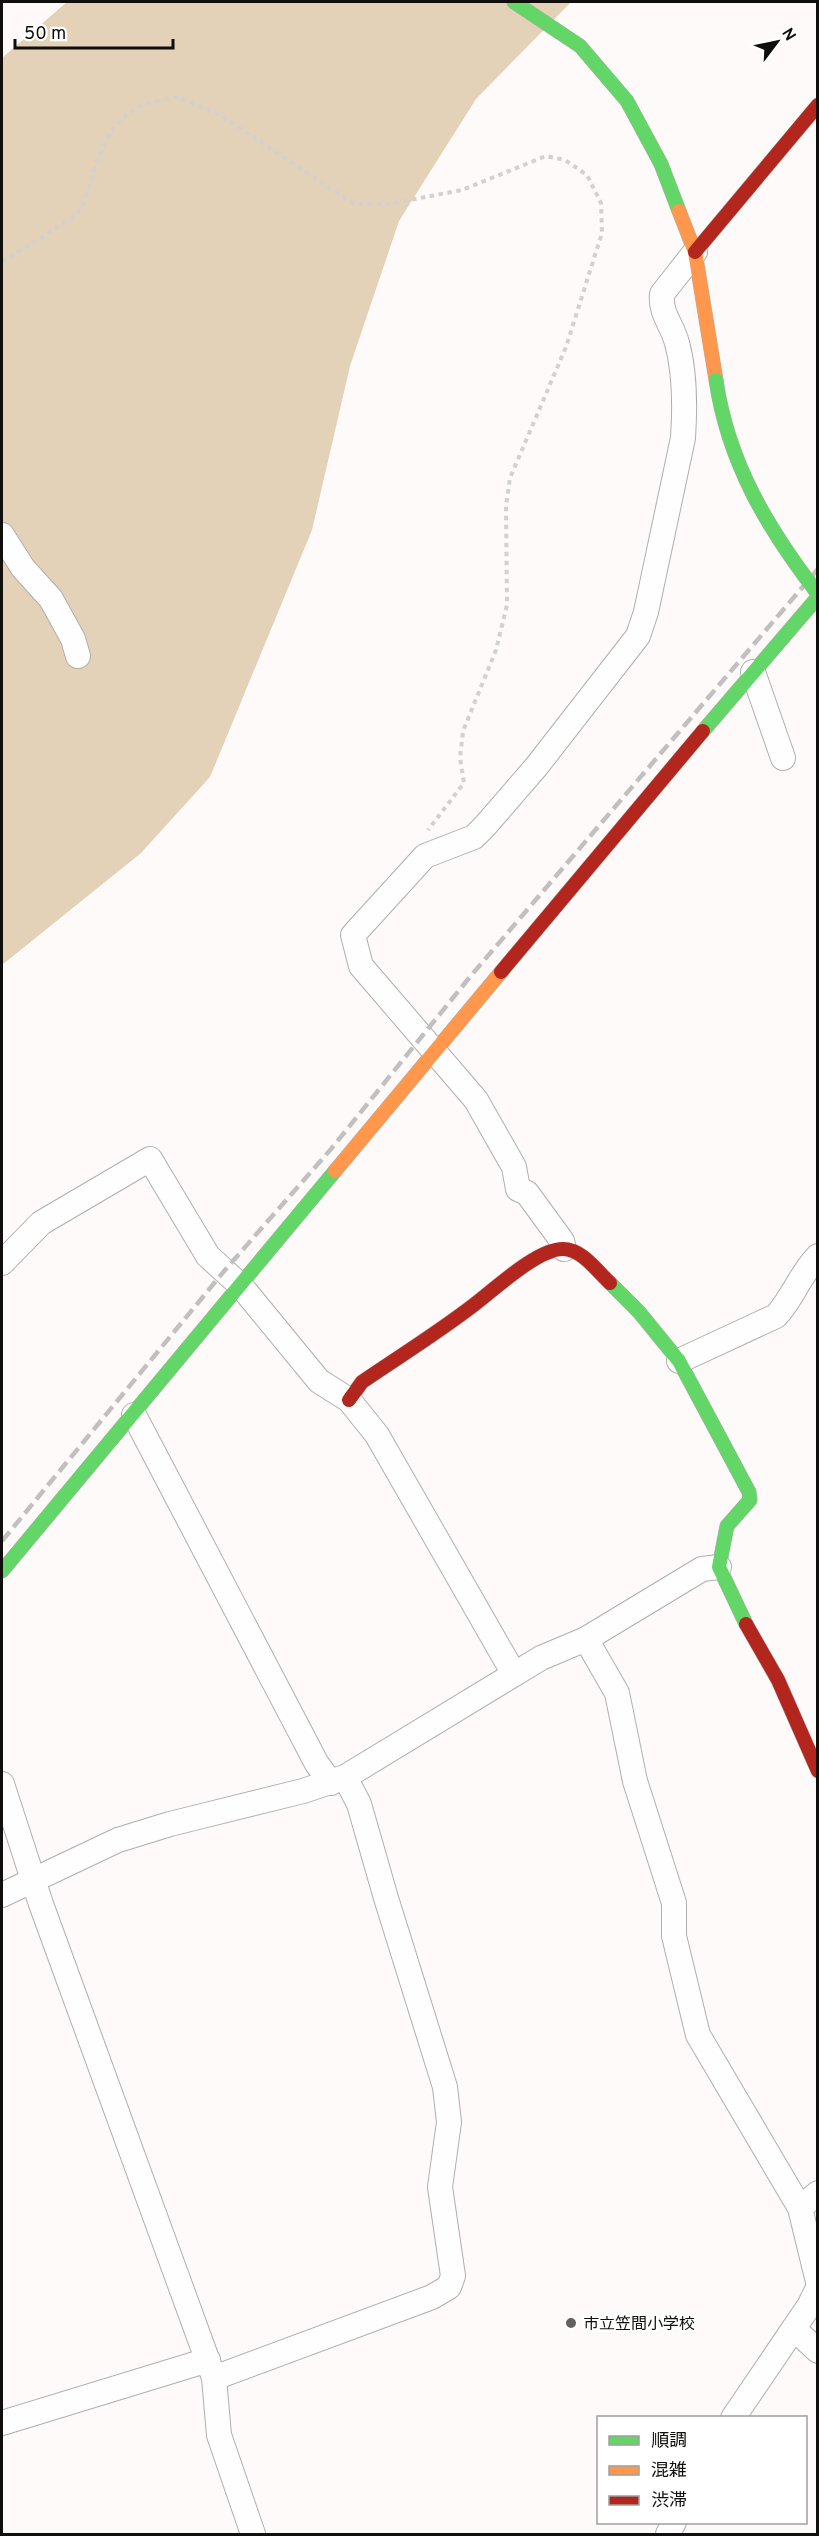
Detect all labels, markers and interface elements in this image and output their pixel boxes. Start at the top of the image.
scale bar [15,12,172,50]
north arrow [747,12,807,72]
text: 50 m [24,23,66,46]
text: N [776,25,800,45]
place label: 市立笠間小学校 [583,2315,695,2335]
marker: 市立笠間小学校 [564,2316,578,2330]
legend [597,2416,807,2524]
text: 順調 [651,2430,687,2453]
text: 混雑 [651,2460,687,2483]
text: 渋滞 [651,2490,687,2513]

